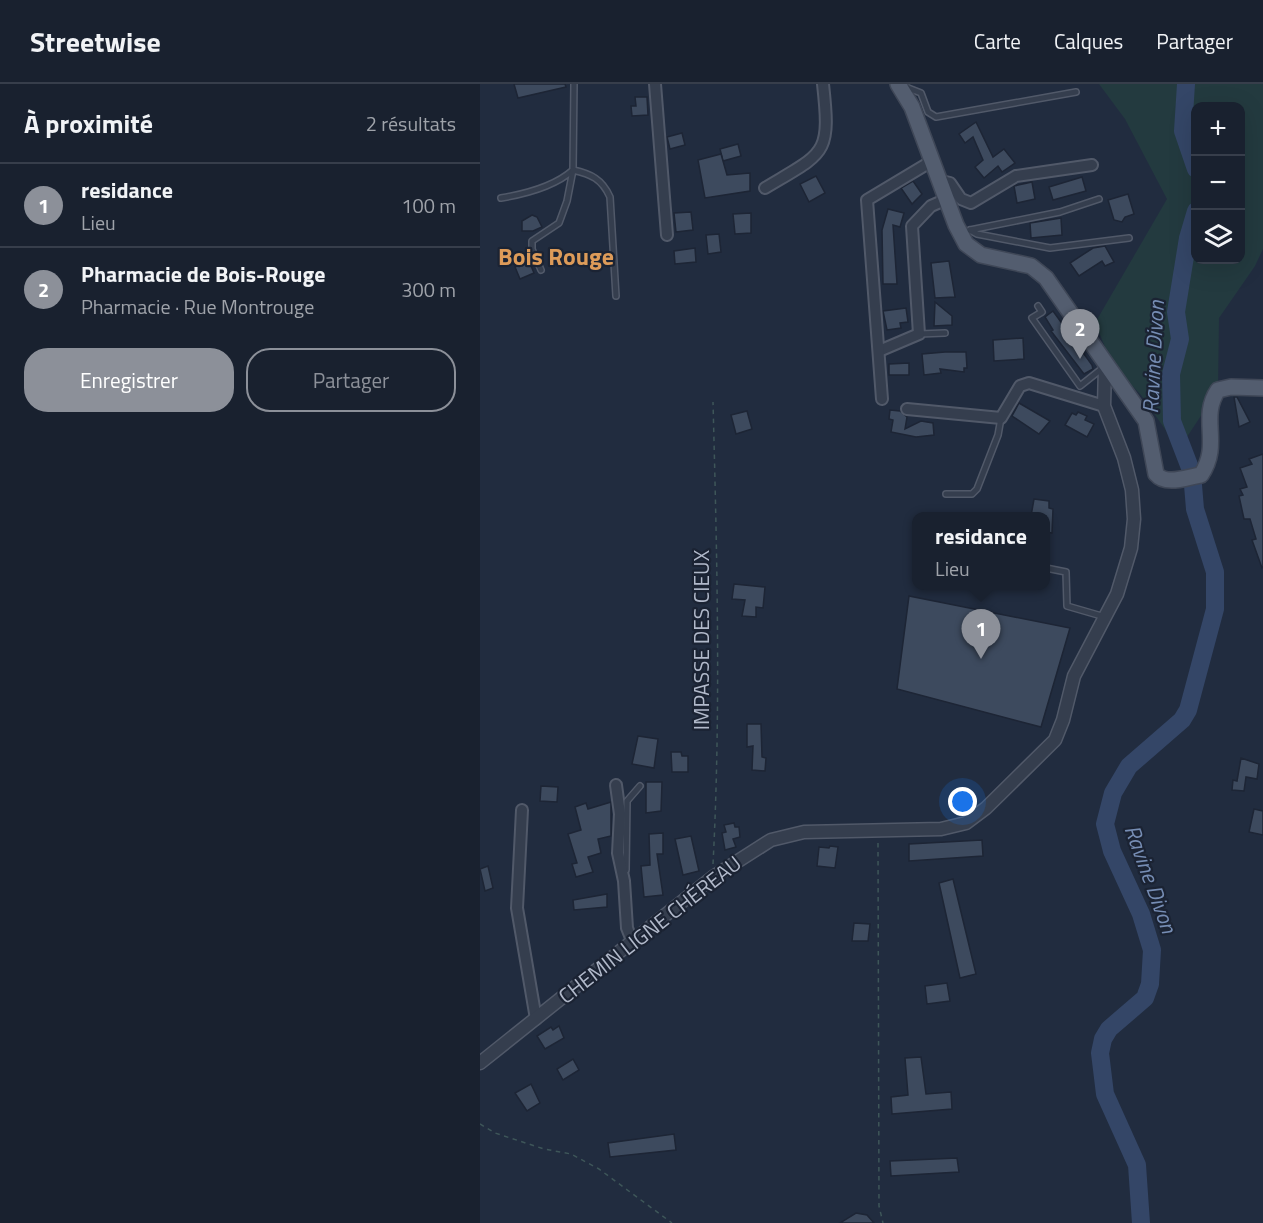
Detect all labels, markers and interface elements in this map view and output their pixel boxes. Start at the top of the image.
text: Streetwise [30,20,161,63]
text: Carte [974,25,1021,57]
text: Calques [1054,25,1123,57]
text: Partager [1156,25,1233,57]
map controls [1191,102,1245,264]
button: + [1191,102,1245,156]
text: À proximité [24,104,153,143]
text: 2 résultats [366,108,456,139]
button: − [1191,156,1245,210]
text: residance [81,173,173,207]
text: 1 [38,190,49,221]
text: 100 m [401,190,456,221]
text: Lieu [81,207,116,238]
button: layers [1191,210,1245,264]
district label: Bois Rouge [498,238,614,274]
text: Pharmacie de Bois-Rouge [81,257,325,291]
text: 2 [38,274,49,305]
text: 300 m [401,274,456,305]
text: Pharmacie · Rue Montrouge [81,291,314,322]
water label: Ravine Divon [1133,299,1173,414]
pin: 2 [1060,310,1100,359]
button: Enregistrer [24,348,234,412]
button: Partager [246,348,456,412]
popup [912,512,1050,590]
text: residance [935,519,1027,553]
street label: IMPASSE DES CIEUX [685,549,717,730]
text: Lieu [935,553,970,584]
pin: 1 [962,610,1000,659]
your location [948,787,977,816]
water label: Ravine Divon [1116,820,1187,939]
street label: CHEMIN LIGNE CHÉREAU [551,847,748,1011]

